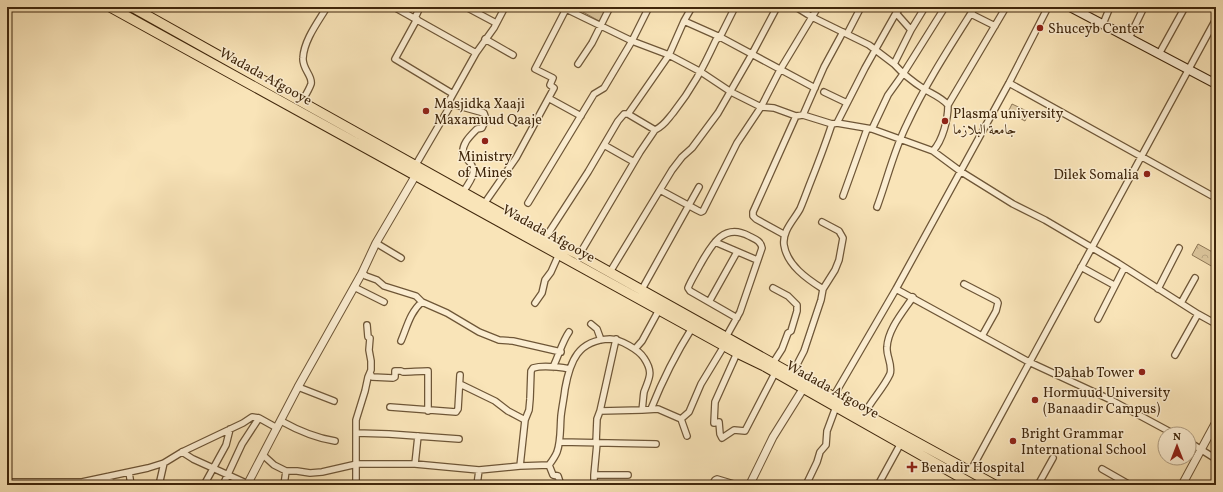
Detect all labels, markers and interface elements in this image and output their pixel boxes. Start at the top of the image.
place label: Shuceyb Center [1048,20,1144,39]
marker: Shuceyb Center [1035,23,1045,33]
street label: Wadada Afgooye [215,44,315,111]
place label: Masjidka Xaaji Maxamuud Qaaje [434,95,542,130]
place label: Plasma university جامعة البلازما [953,105,1064,140]
marker: Masjidka Xaaji Maxamuud Qaaje [421,106,431,116]
marker: Plasma university جامعة البلازما [940,116,950,126]
marker: Ministry of Mines [480,136,490,146]
place label: Ministry of Mines [458,148,513,183]
place label: Dilek Somalia [1053,166,1139,185]
marker: Dilek Somalia [1142,169,1152,179]
street label: Wadada Afgooye [498,201,598,268]
street label: Wadada Afgooye [782,357,882,424]
place label: Dahab Tower [1054,364,1134,383]
marker: Dahab Tower [1137,367,1147,377]
place label: Hormuud University (Banaadir Campus) [1043,384,1171,419]
marker: Hormuud University (Banaadir Campus) [1030,395,1040,405]
place label: Bright Grammar International School [1021,425,1147,460]
north arrow [1157,426,1197,466]
text: N [1173,430,1181,445]
marker: Bright Grammar International School [1008,436,1018,446]
place label: Benadir Hospital [921,459,1025,478]
marker: Benadir Hospital [906,461,918,473]

